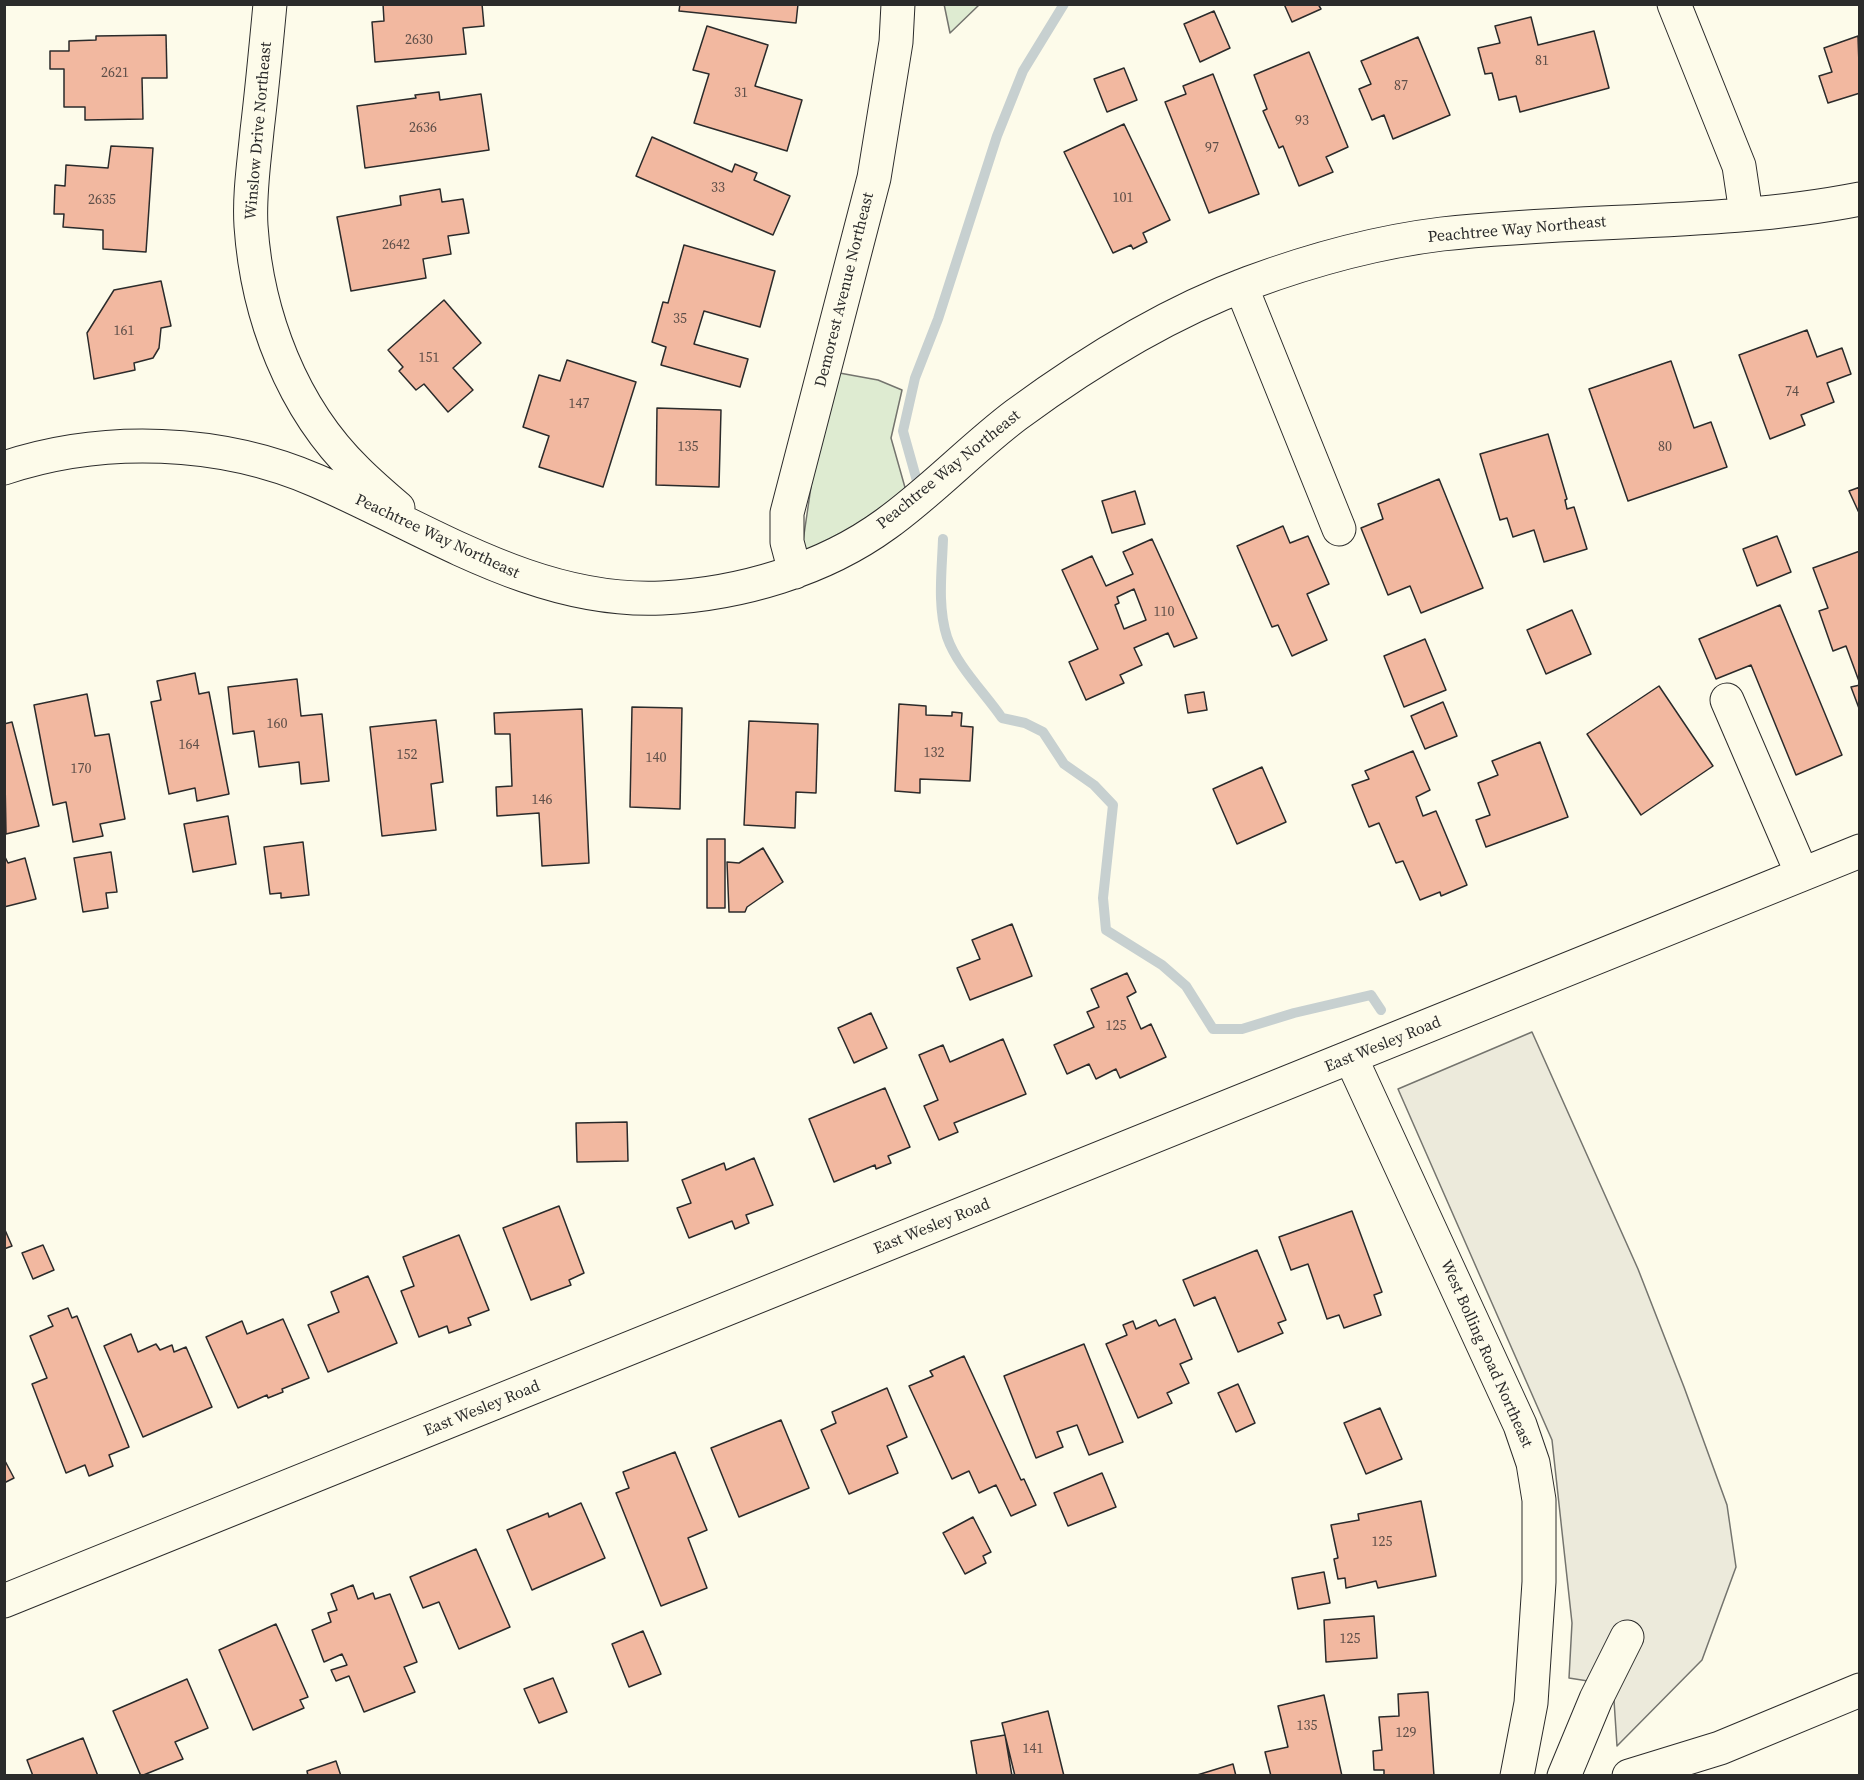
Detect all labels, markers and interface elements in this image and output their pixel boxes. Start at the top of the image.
house number: 2630 [405,32,433,48]
street label: Winslow Drive Northeast [242,41,276,221]
house number: 81 [1535,53,1549,69]
house number: 2621 [101,65,129,81]
house number: 87 [1394,78,1408,94]
house number: 31 [734,85,748,101]
house number: 93 [1295,113,1309,129]
house number: 2636 [409,120,437,136]
house number: 97 [1205,140,1219,156]
house number: 33 [711,180,725,196]
house number: 101 [1113,190,1133,206]
street label: Demorest Avenue Northeast [811,191,879,389]
house number: 2635 [88,192,116,208]
street label: Peachtree Way Northeast [1427,213,1607,247]
house number: 2642 [382,237,410,253]
house number: 35 [673,311,687,327]
house number: 161 [114,323,134,339]
house number: 151 [419,350,439,366]
house number: 74 [1785,384,1799,400]
house number: 147 [569,396,589,412]
street label: Peachtree Way Northeast [873,406,1025,534]
house number: 135 [678,439,698,455]
house number: 80 [1658,439,1672,455]
street label: Peachtree Way Northeast [352,490,522,584]
house number: 110 [1154,604,1174,620]
house number: 160 [267,716,287,732]
house number: 164 [179,737,199,753]
house number: 132 [924,745,944,761]
house number: 152 [397,747,417,763]
house number: 140 [646,750,666,766]
house number: 170 [71,761,91,777]
house number: 146 [532,792,552,808]
street label: East Wesley Road [1322,1013,1444,1077]
house number: 125 [1106,1018,1126,1034]
street label: East Wesley Road [871,1195,993,1259]
street label: West Bolling Road Northeast [1436,1257,1536,1451]
street label: East Wesley Road [421,1377,543,1441]
house number: 125 [1372,1534,1392,1550]
house number: 125 [1340,1631,1360,1647]
house number: 135 [1297,1718,1317,1734]
house number: 129 [1396,1725,1416,1741]
house number: 141 [1023,1741,1043,1757]

